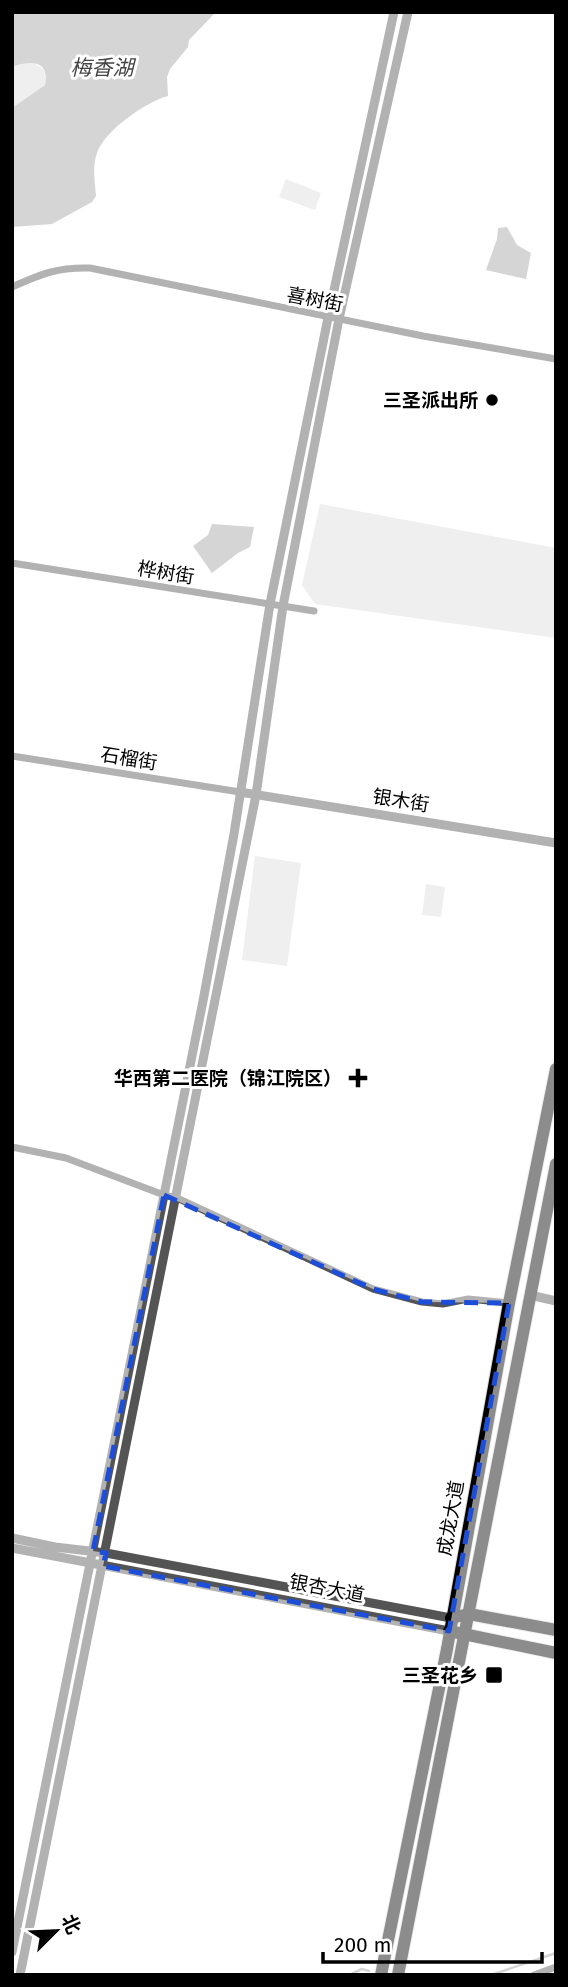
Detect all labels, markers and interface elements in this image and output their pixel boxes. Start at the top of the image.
water label: 梅香湖 [71,55,136,81]
street label: 喜树街 [285,283,345,316]
place label: 三圣派出所 [383,389,478,412]
marker: 三圣派出所 [484,392,500,408]
street label: 桦树街 [136,557,196,588]
street label: 石榴街 [99,743,159,774]
street label: 银木街 [371,785,431,816]
place label: 华西第二医院（锦江院区） [114,1067,342,1090]
marker: 华西第二医院（锦江院区） [348,1068,368,1088]
street label: 成龙大道 [433,1479,468,1558]
street label: 银杏大道 [287,1570,366,1607]
place label: 三圣花乡 [402,1664,478,1687]
marker: 三圣花乡 [484,1665,504,1685]
north arrow [21,1896,91,1966]
text: 北 [57,1911,85,1938]
scale bar [323,1920,542,1964]
text: 200 m [334,1932,391,1958]

